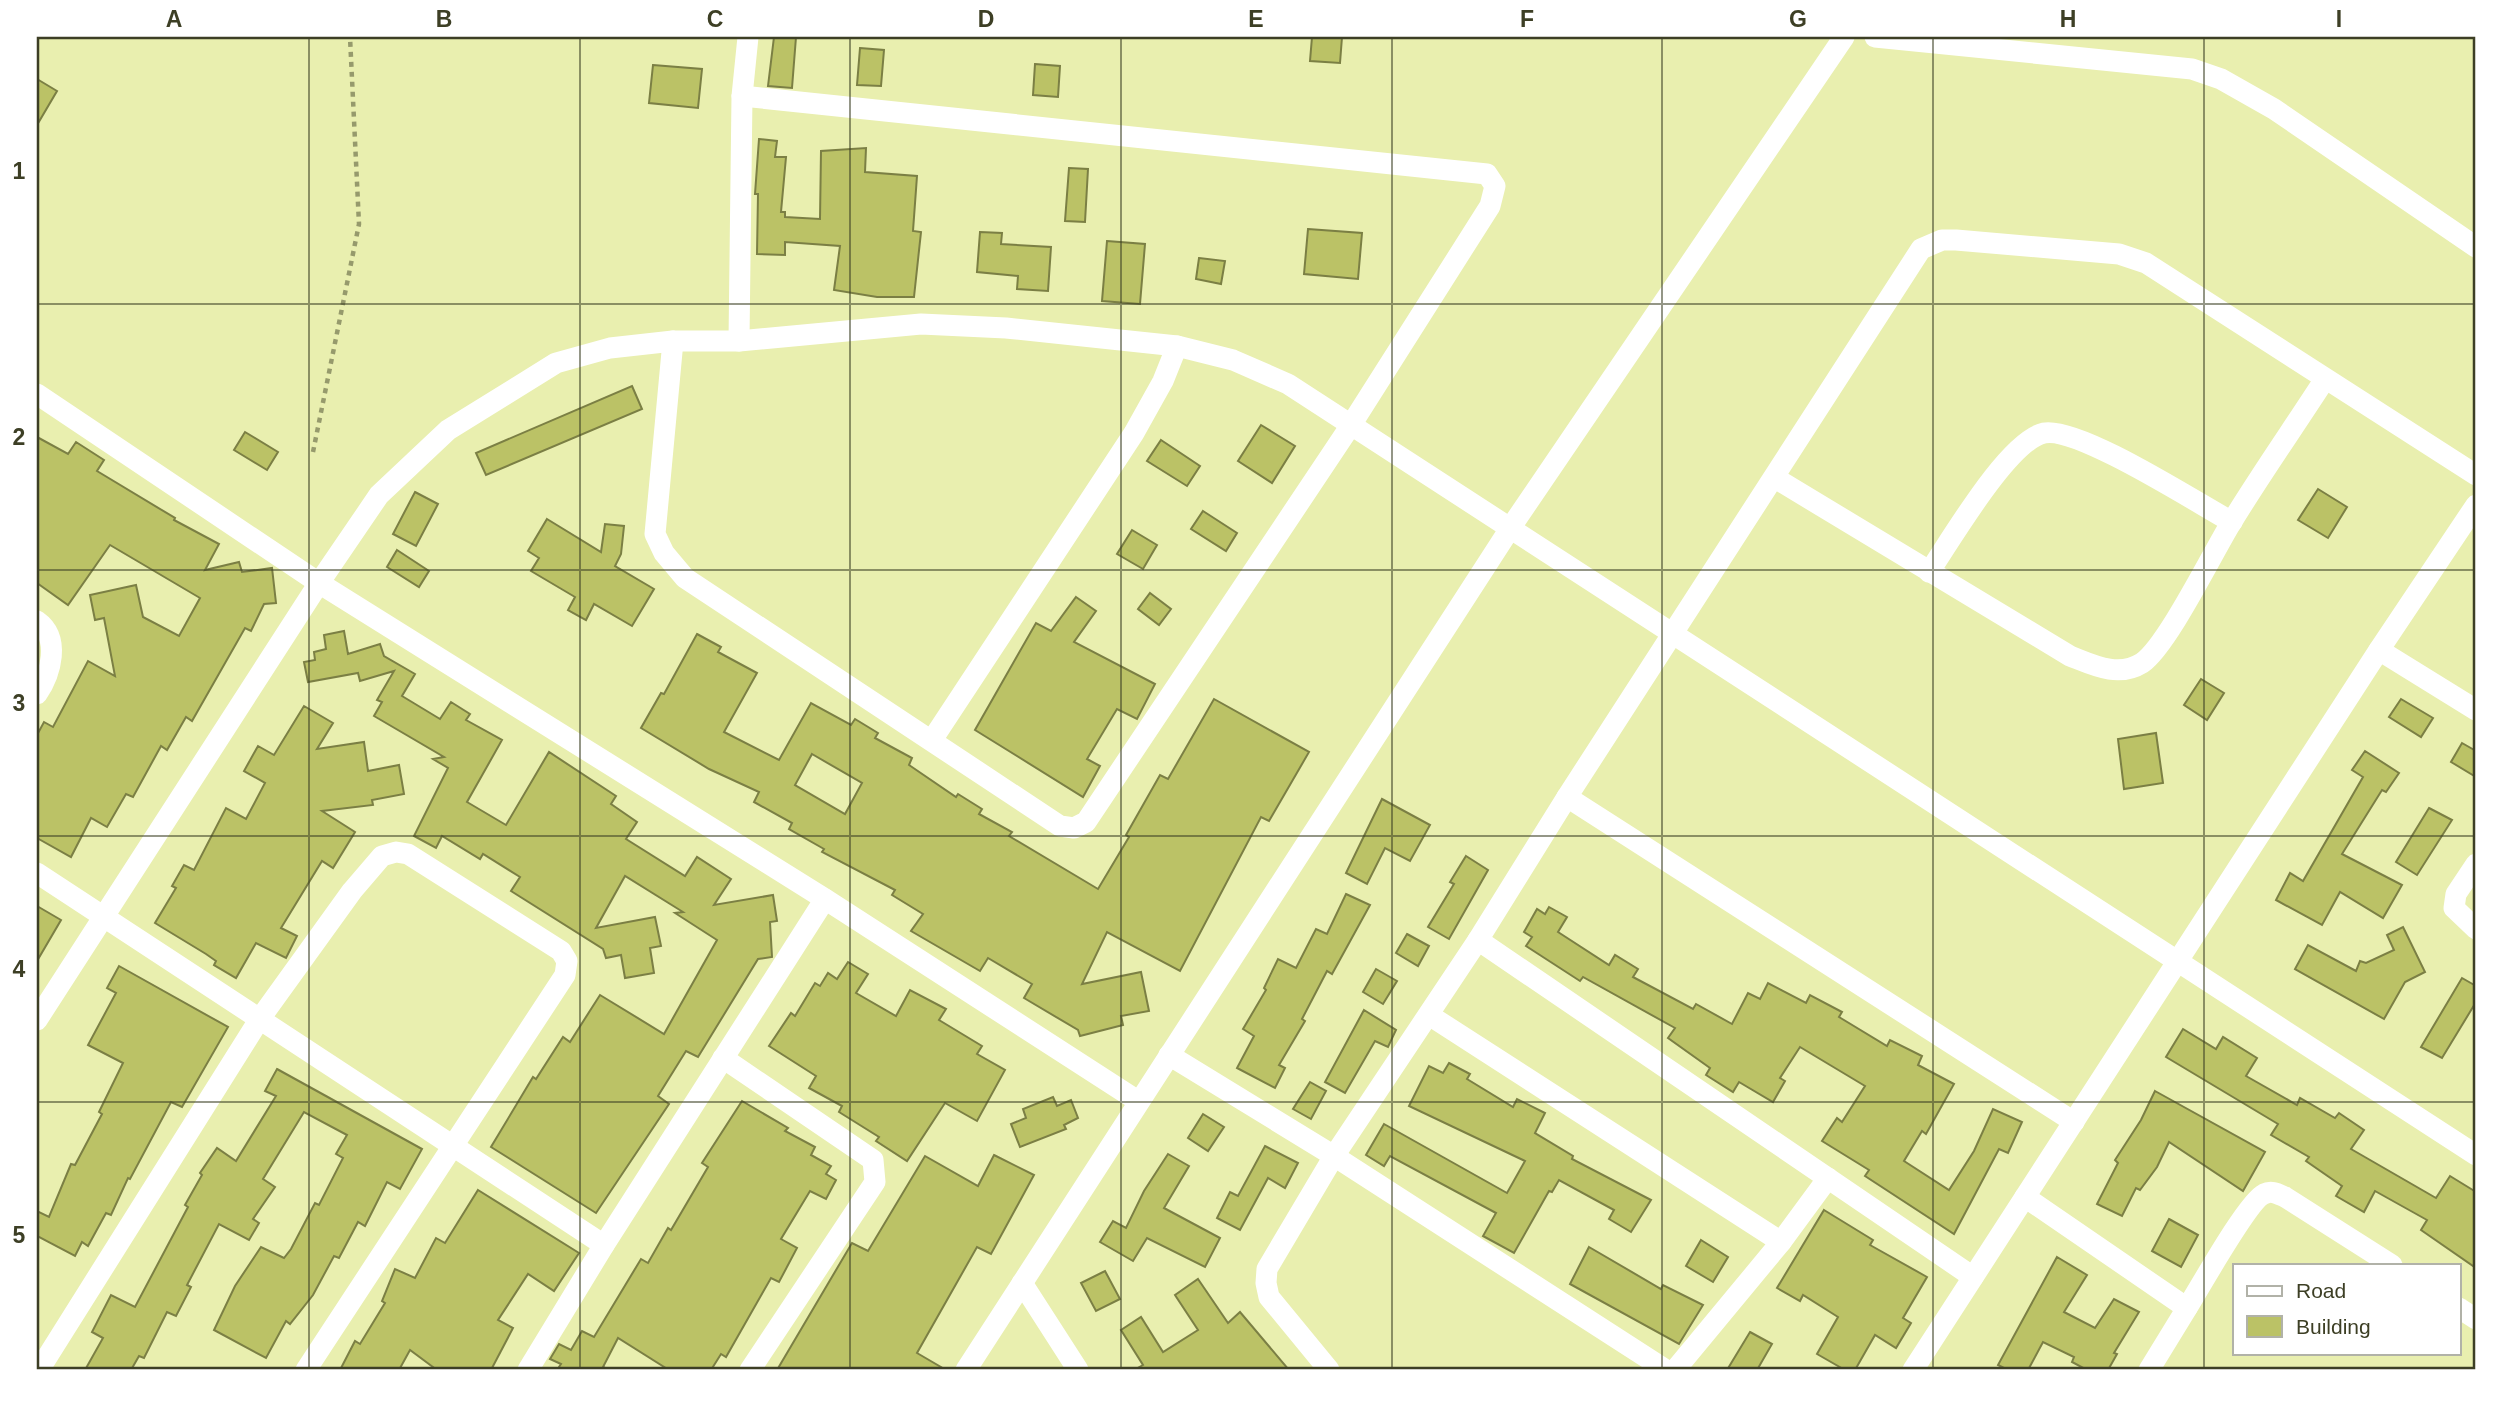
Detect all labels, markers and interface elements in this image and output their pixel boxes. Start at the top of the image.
text: A [166,6,182,32]
text: B [436,6,452,32]
text: C [707,6,723,32]
text: D [978,6,994,32]
text: E [1248,6,1264,32]
text: F [1520,6,1534,32]
text: G [1789,6,1807,32]
text: H [2060,6,2076,32]
text: I [2336,6,2342,32]
text: 1 [13,158,26,184]
text: 2 [13,424,25,450]
text: 3 [13,690,25,716]
text: 4 [13,956,26,982]
text: 5 [13,1222,26,1248]
legend [2233,1264,2460,1354]
text: Road [2296,1279,2346,1302]
text: Building [2296,1315,2371,1338]

